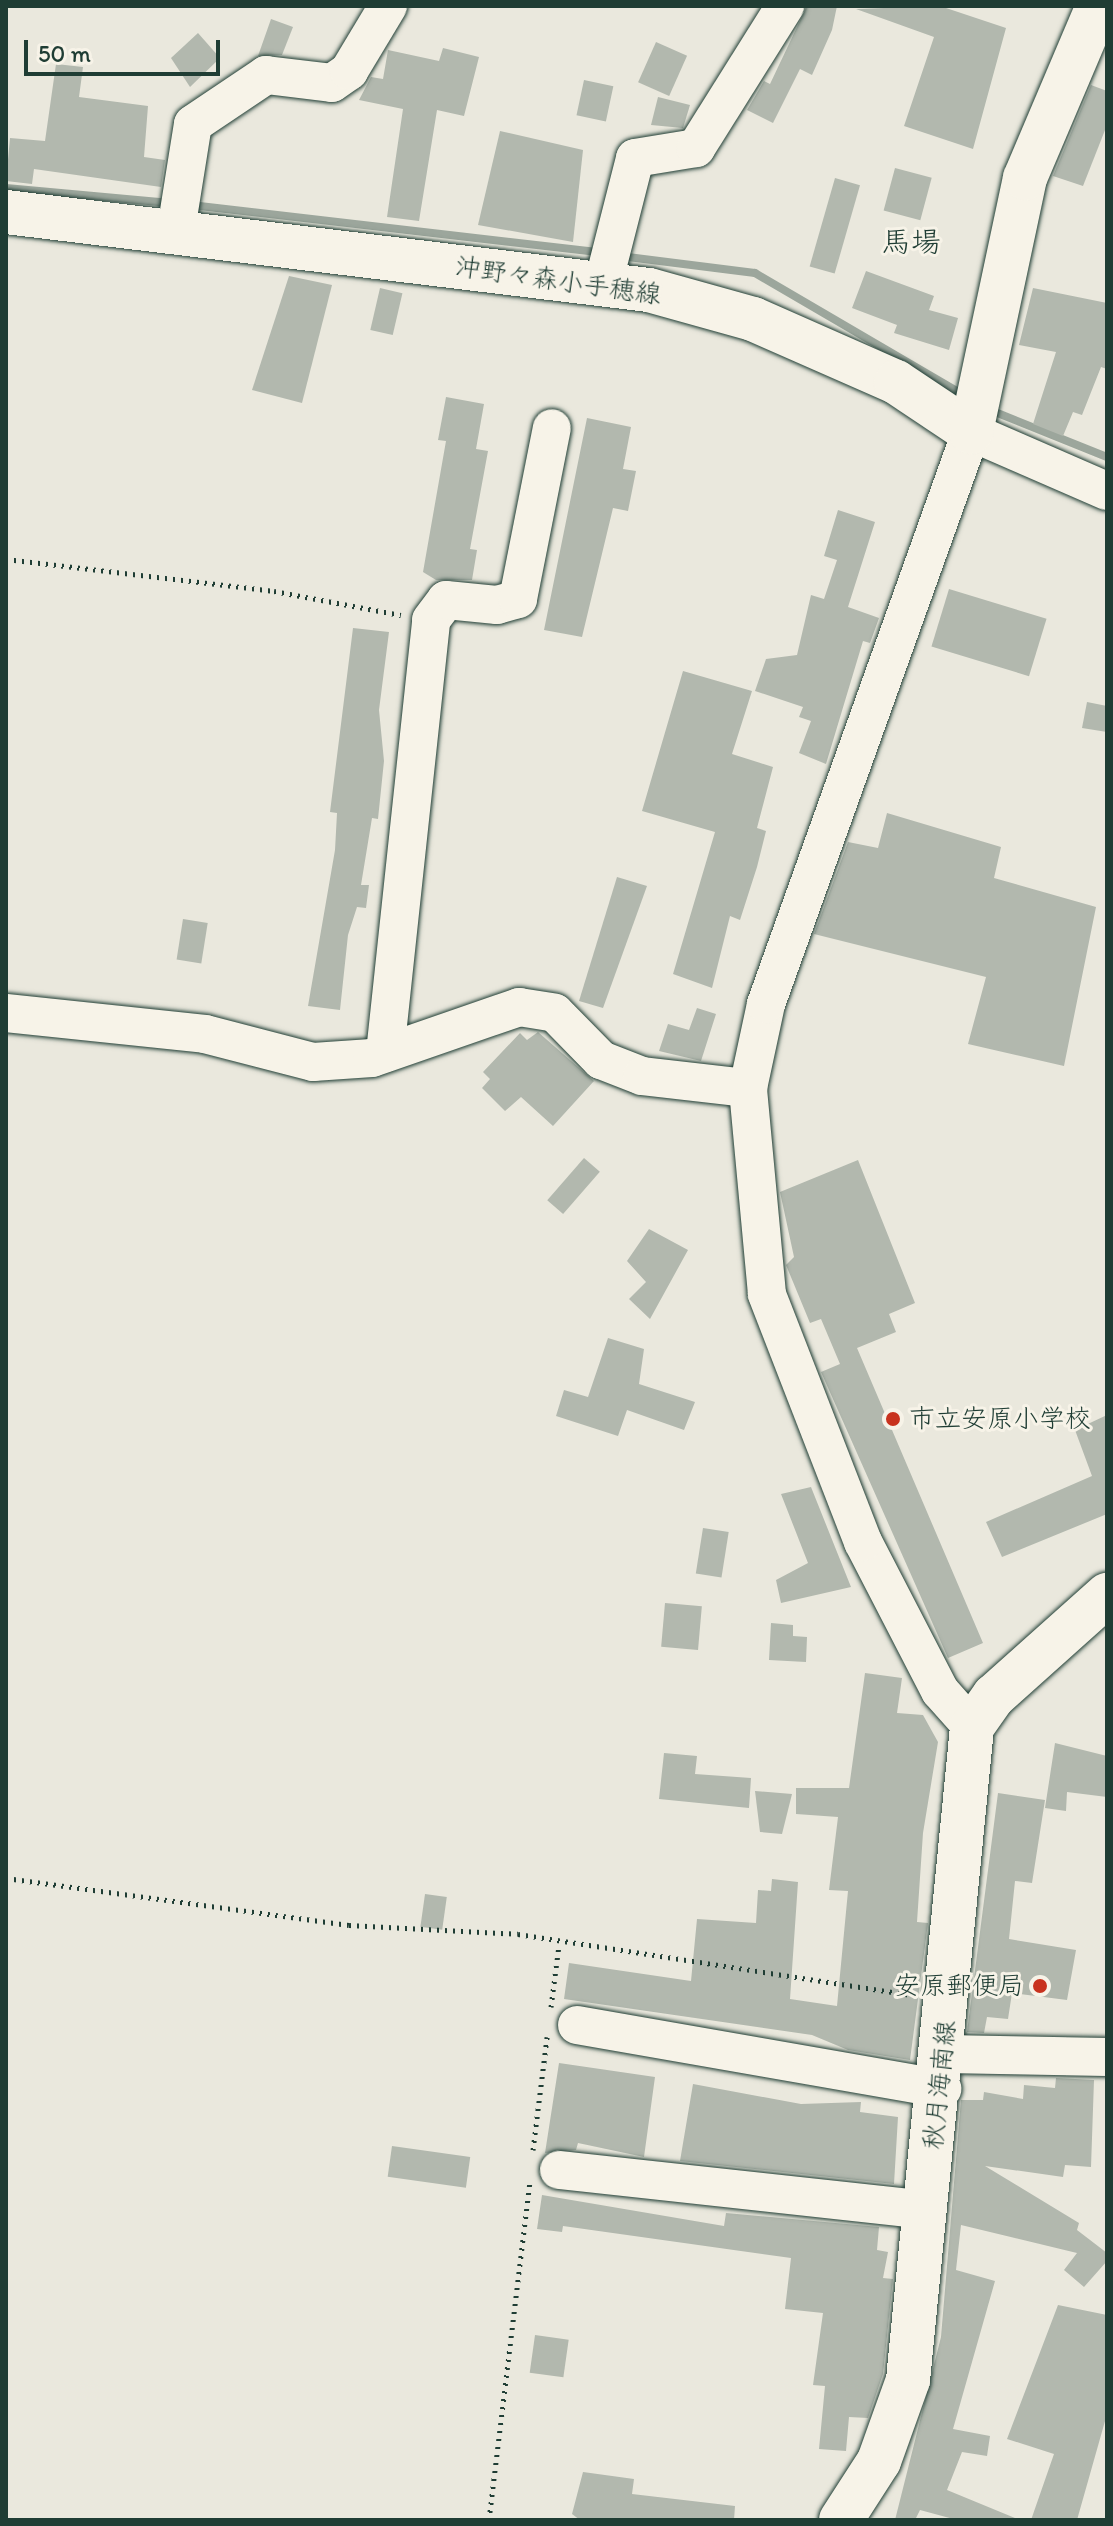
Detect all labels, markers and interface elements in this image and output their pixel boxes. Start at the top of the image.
scale bar [28,24,224,74]
text: 50 m [38,39,91,68]
district label: 馬場 [881,224,941,260]
street label: 沖野々森小手穂線 [453,251,663,311]
place label: 市立安原小学校 [909,1403,1091,1435]
marker: 市立安原小学校 [884,1410,902,1428]
place label: 安原郵便局 [894,1970,1024,2002]
marker: 安原郵便局 [1031,1977,1049,1995]
street label: 秋月海南線 [918,2019,962,2151]

